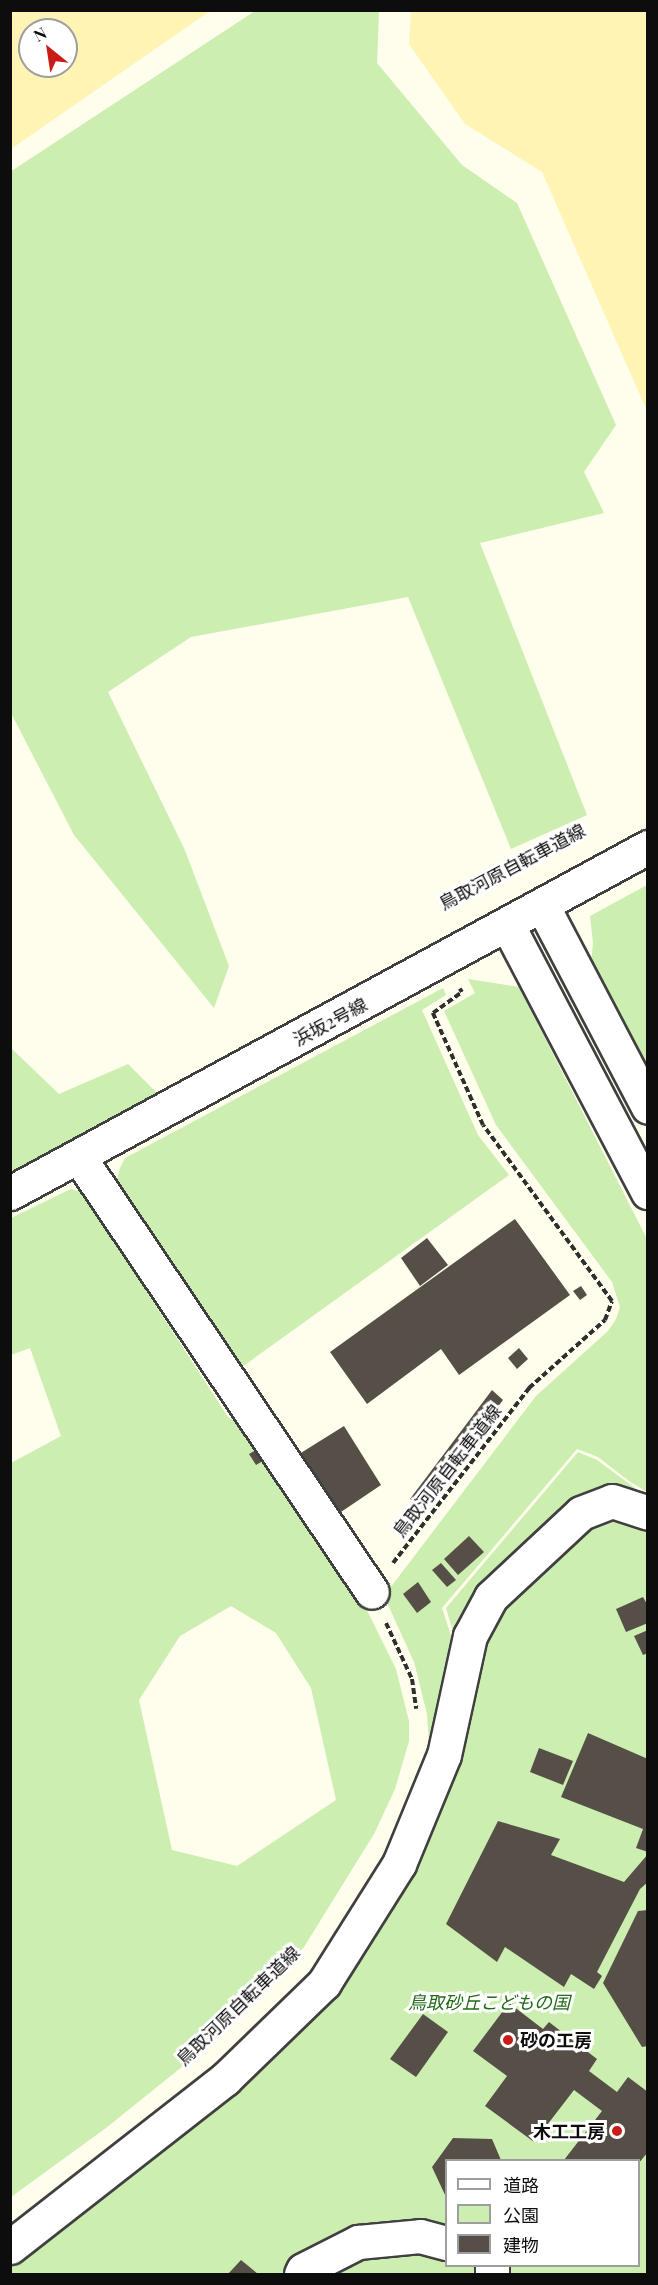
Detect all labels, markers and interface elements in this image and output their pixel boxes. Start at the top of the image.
north arrow [18,18,78,78]
text: N [29,22,50,46]
street label: 鳥取河原自転車道線 [435,819,589,915]
street label: 浜坂2号線 [289,994,371,1050]
street label: 鳥取河原自転車道線 [389,1401,505,1541]
street label: 鳥取河原自転車道線 [172,1942,304,2070]
park label: 鳥取砂丘こどもの国 [408,1991,570,2013]
place label: 砂の工房 [520,2029,592,2051]
marker: 砂の工房 [501,2033,515,2047]
place label: 木工工房 [533,2120,605,2142]
marker: 木工工房 [610,2124,624,2138]
legend [445,2159,640,2267]
text: 道路 [503,2173,539,2197]
text: 公園 [503,2203,539,2227]
text: 建物 [503,2233,539,2257]

